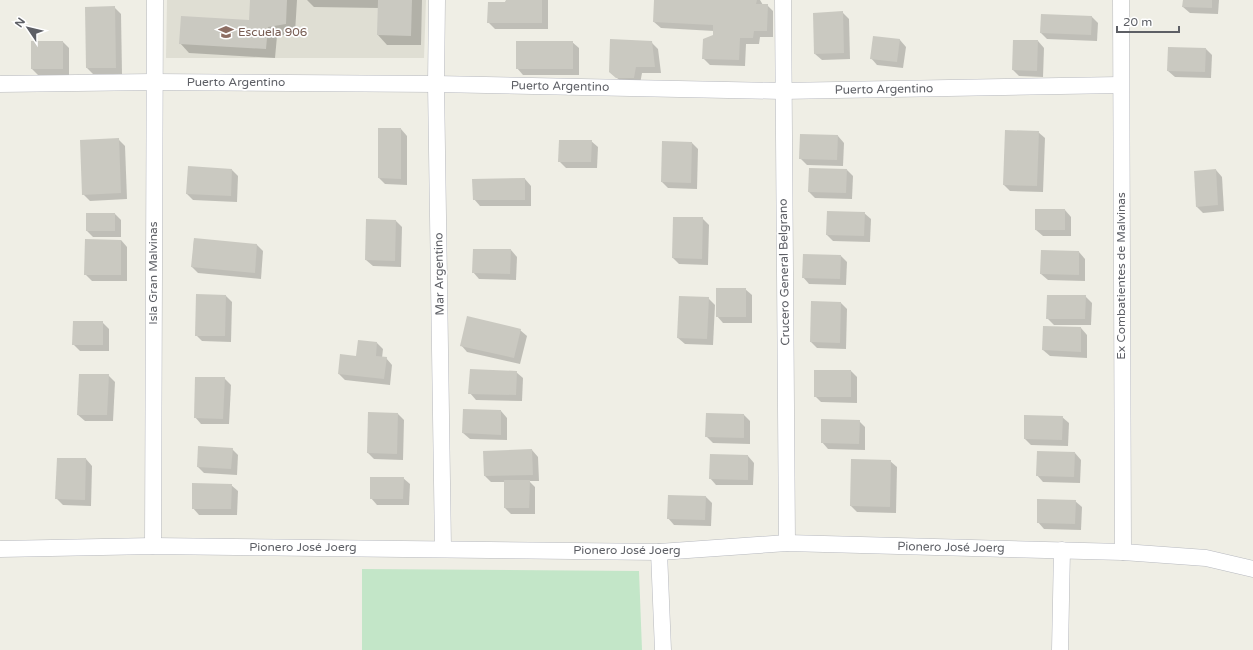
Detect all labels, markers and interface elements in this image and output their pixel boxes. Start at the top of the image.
north arrow [8,8,48,48]
scale bar [1117,8,1179,34]
text: N [12,15,28,30]
text: 20 m [1123,15,1152,29]
school or university icon: Escuela 906 [217,23,235,41]
place label: Escuela 906 [238,25,307,39]
street label: Puerto Argentino [187,75,285,89]
street label: Puerto Argentino [511,78,609,94]
street label: Puerto Argentino [835,81,933,97]
street label: Ex Combatientes de Malvinas [1114,192,1128,360]
street label: Crucero General Belgrano [776,198,792,346]
street label: Isla Gran Malvinas [146,221,160,325]
street label: Mar Argentino [431,232,447,316]
street label: Pionero José Joerg [897,539,1005,555]
street label: Pionero José Joerg [249,540,357,554]
street label: Pionero José Joerg [573,543,681,557]

